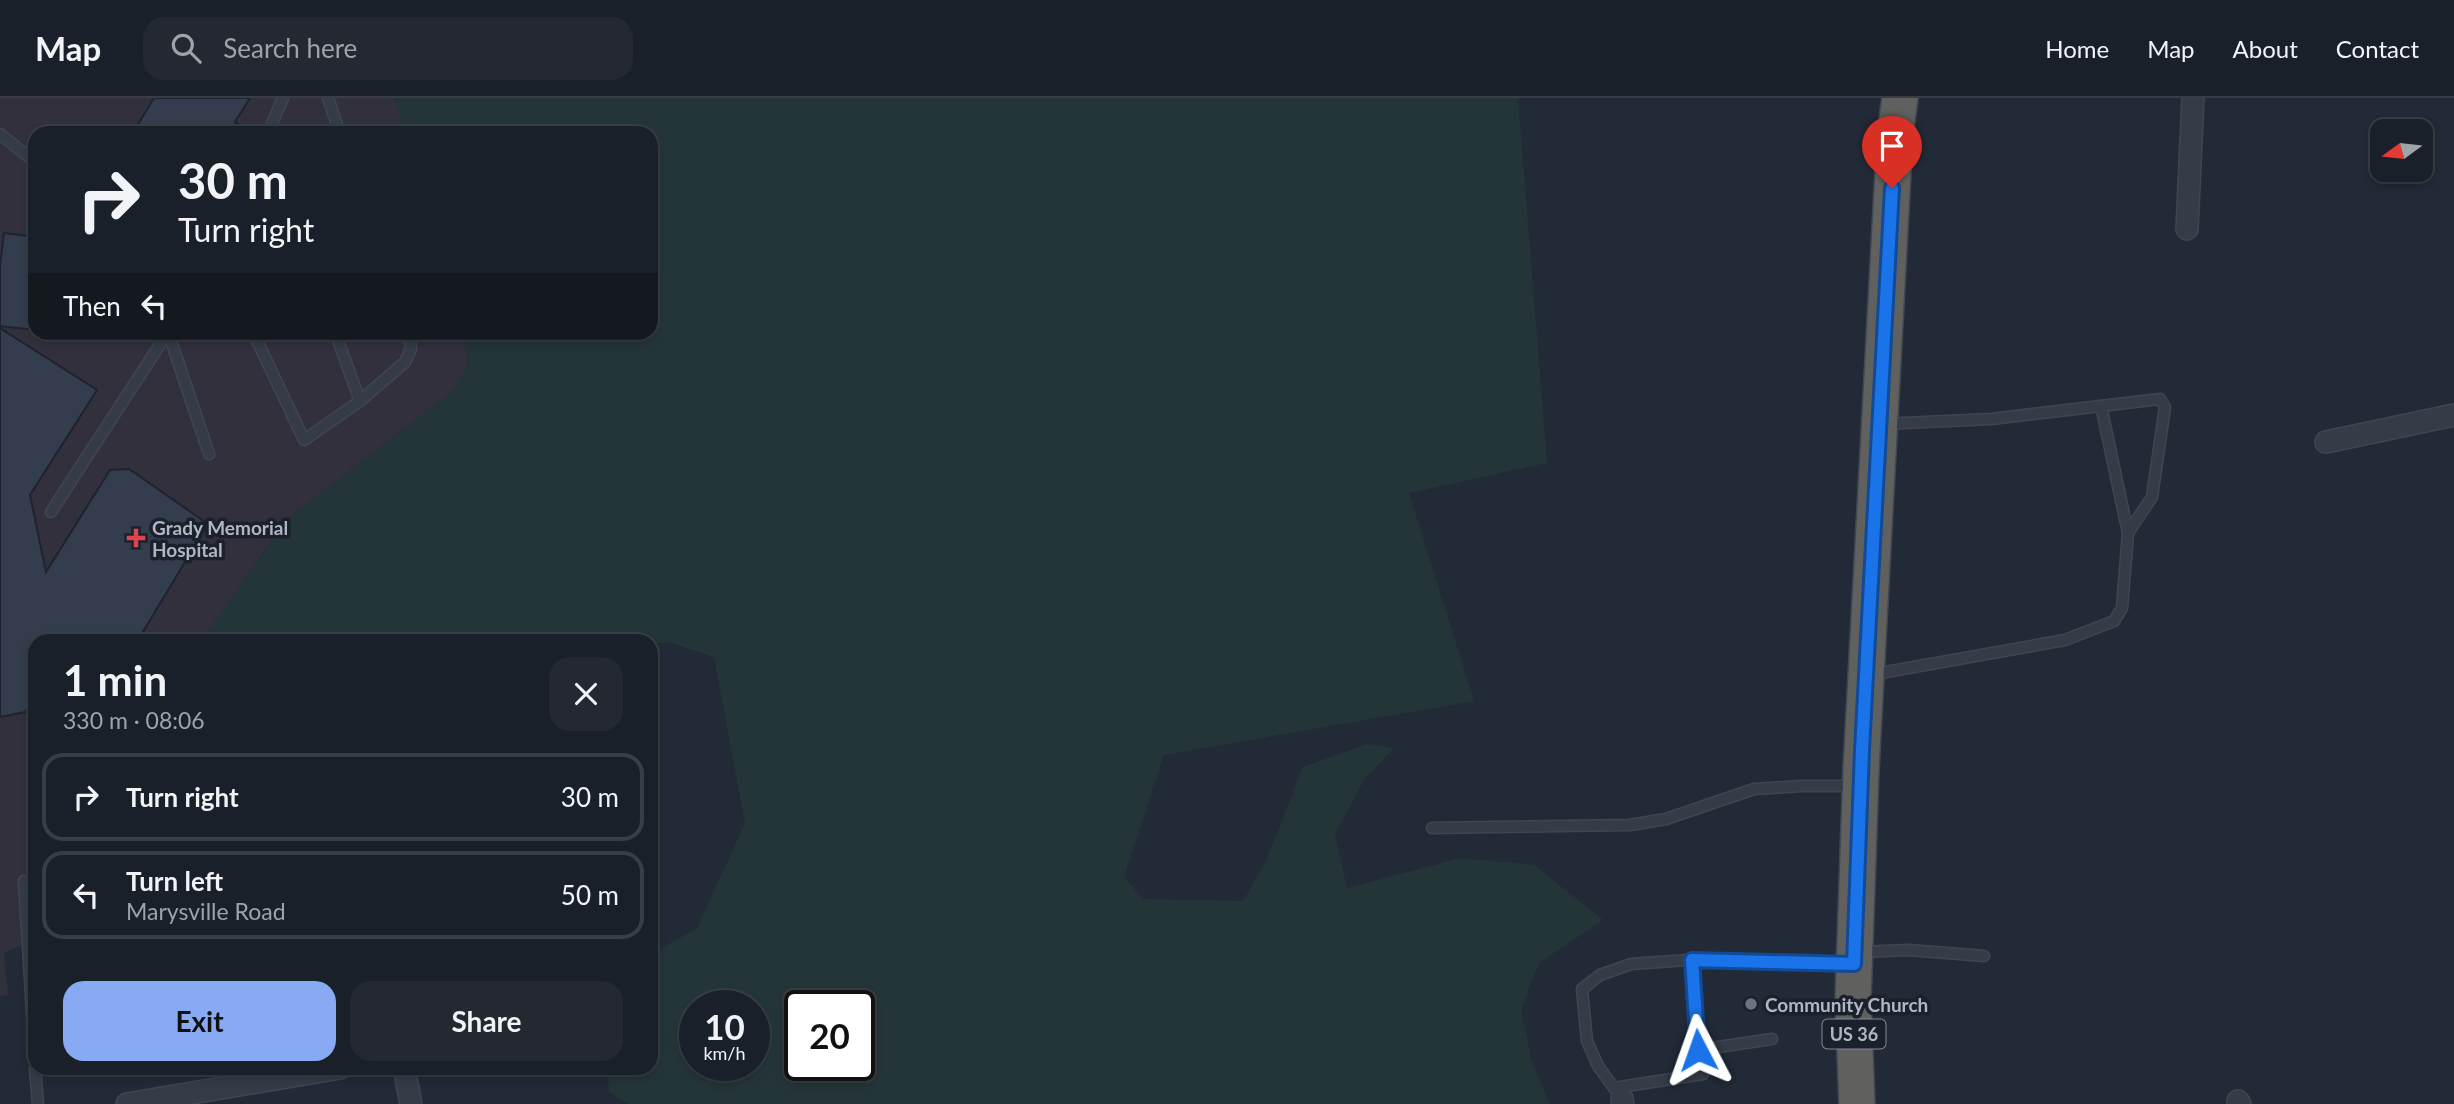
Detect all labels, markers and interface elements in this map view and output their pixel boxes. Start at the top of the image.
search box [143,17,633,80]
text: Map [35,28,101,68]
icon: search [167,29,205,67]
text: Search here [223,32,357,64]
text: Home [2045,34,2109,63]
text: Map [2147,34,2195,63]
text: About [2233,34,2298,63]
text: Contact [2336,34,2419,63]
pin [1862,116,1922,188]
north arrow [2370,119,2432,182]
map controls [2370,119,2433,182]
icon: arrive [1873,127,1911,165]
text: 30 m [178,151,288,209]
icon: right [63,154,154,245]
text: Turn right [178,210,314,249]
icon: left [135,287,173,325]
text: Then [63,290,121,322]
place label: Grady Memorial Hospital [152,516,288,561]
marker: Grady Memorial Hospital [126,528,146,548]
text: 1 min [63,655,167,705]
button: close [549,657,623,731]
text: 330 m · 08:06 [63,706,205,734]
icon: right [67,778,105,816]
text: Turn right [126,781,239,813]
text: 30 m [561,781,619,813]
text: Turn left [126,865,223,897]
icon: left [67,876,105,914]
text: 50 m [561,879,619,911]
text: Marysville Road [126,897,286,925]
button: Exit [63,981,336,1061]
button: Share [350,981,623,1061]
speed limit sign: 20 [784,990,875,1081]
place label: Community Church [1765,993,1928,1016]
marker: Community Church [1743,996,1759,1012]
text: 10 [704,1005,745,1047]
position arrow [1661,1013,1735,1087]
road number: US 36 [1822,1020,1885,1049]
text: km/h [703,1042,746,1064]

